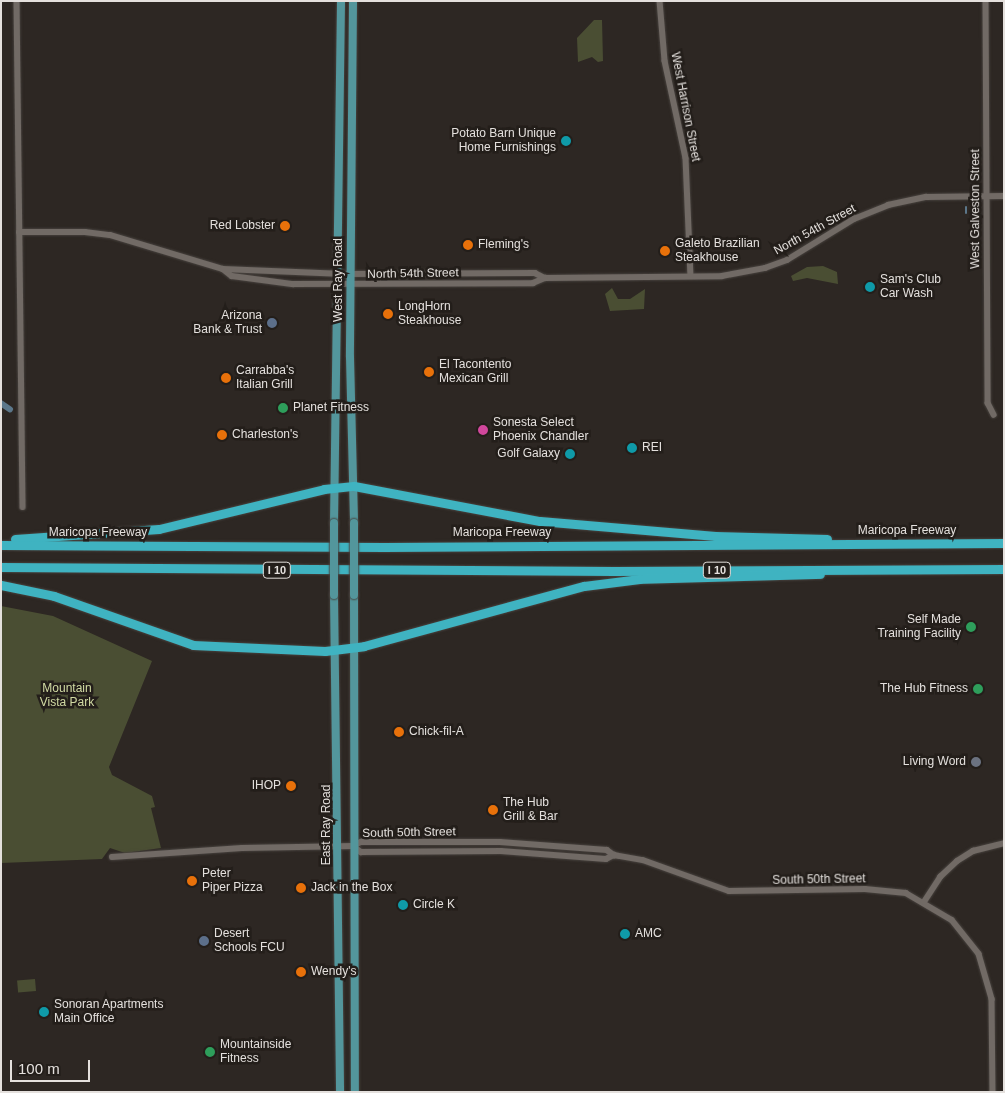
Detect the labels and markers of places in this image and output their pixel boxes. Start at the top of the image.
place label: Potato Barn Unique Home Furnishings [451,127,556,155]
marker: Potato Barn Unique Home Furnishings [560,135,572,147]
place label: Red Lobster [210,219,275,233]
marker: Red Lobster [279,220,291,232]
place label: Galeto Brazilian Steakhouse [675,237,760,265]
place label: Fleming's [478,238,529,252]
marker: Fleming's [462,239,474,251]
marker: Galeto Brazilian Steakhouse [659,245,671,257]
place label: Sam's Club Car Wash [880,273,941,301]
marker: Sam's Club Car Wash [864,281,876,293]
place label: LongHorn Steakhouse [398,300,461,328]
marker: LongHorn Steakhouse [382,308,394,320]
place label: Arizona Bank & Trust [193,309,262,337]
marker: Arizona Bank & Trust [266,317,278,329]
place label: El Tacontento Mexican Grill [439,358,512,386]
place label: Carrabba's Italian Grill [236,364,294,392]
marker: El Tacontento Mexican Grill [423,366,435,378]
marker: Carrabba's Italian Grill [220,372,232,384]
place label: Planet Fitness [293,401,369,415]
marker: Planet Fitness [277,402,289,414]
place label: Sonesta Select Phoenix Chandler [493,416,588,444]
marker: Sonesta Select Phoenix Chandler [477,424,489,436]
place label: Charleston's [232,428,298,442]
marker: Charleston's [216,429,228,441]
place label: REI [642,441,662,455]
marker: REI [626,442,638,454]
place label: Golf Galaxy [497,447,560,461]
marker: Golf Galaxy [564,448,576,460]
place label: Self Made Training Facility [877,613,961,641]
marker: Self Made Training Facility [965,621,977,633]
place label: The Hub Fitness [880,682,968,696]
marker: The Hub Fitness [972,683,984,695]
place label: Chick-fil-A [409,725,464,739]
marker: Chick-fil-A [393,726,405,738]
place label: Living Word [903,755,966,769]
marker: Living Word [970,756,982,768]
place label: IHOP [252,779,281,793]
marker: IHOP [285,780,297,792]
place label: The Hub Grill & Bar [503,796,558,824]
marker: The Hub Grill & Bar [487,804,499,816]
place label: Peter Piper Pizza [202,867,263,895]
marker: Peter Piper Pizza [186,875,198,887]
place label: Jack in the Box [311,881,392,895]
marker: Jack in the Box [295,882,307,894]
place label: Circle K [413,898,455,912]
marker: Circle K [397,899,409,911]
place label: Desert Schools FCU [214,927,285,955]
place label: AMC [635,927,662,941]
marker: AMC [619,928,631,940]
marker: Desert Schools FCU [198,935,210,947]
place label: Wendy's [311,965,356,979]
marker: Wendy's [295,966,307,978]
place label: Sonoran Apartments Main Office [54,998,164,1026]
marker: Sonoran Apartments Main Office [38,1006,50,1018]
place label: Mountainside Fitness [220,1038,291,1066]
marker: Mountainside Fitness [204,1046,216,1058]

